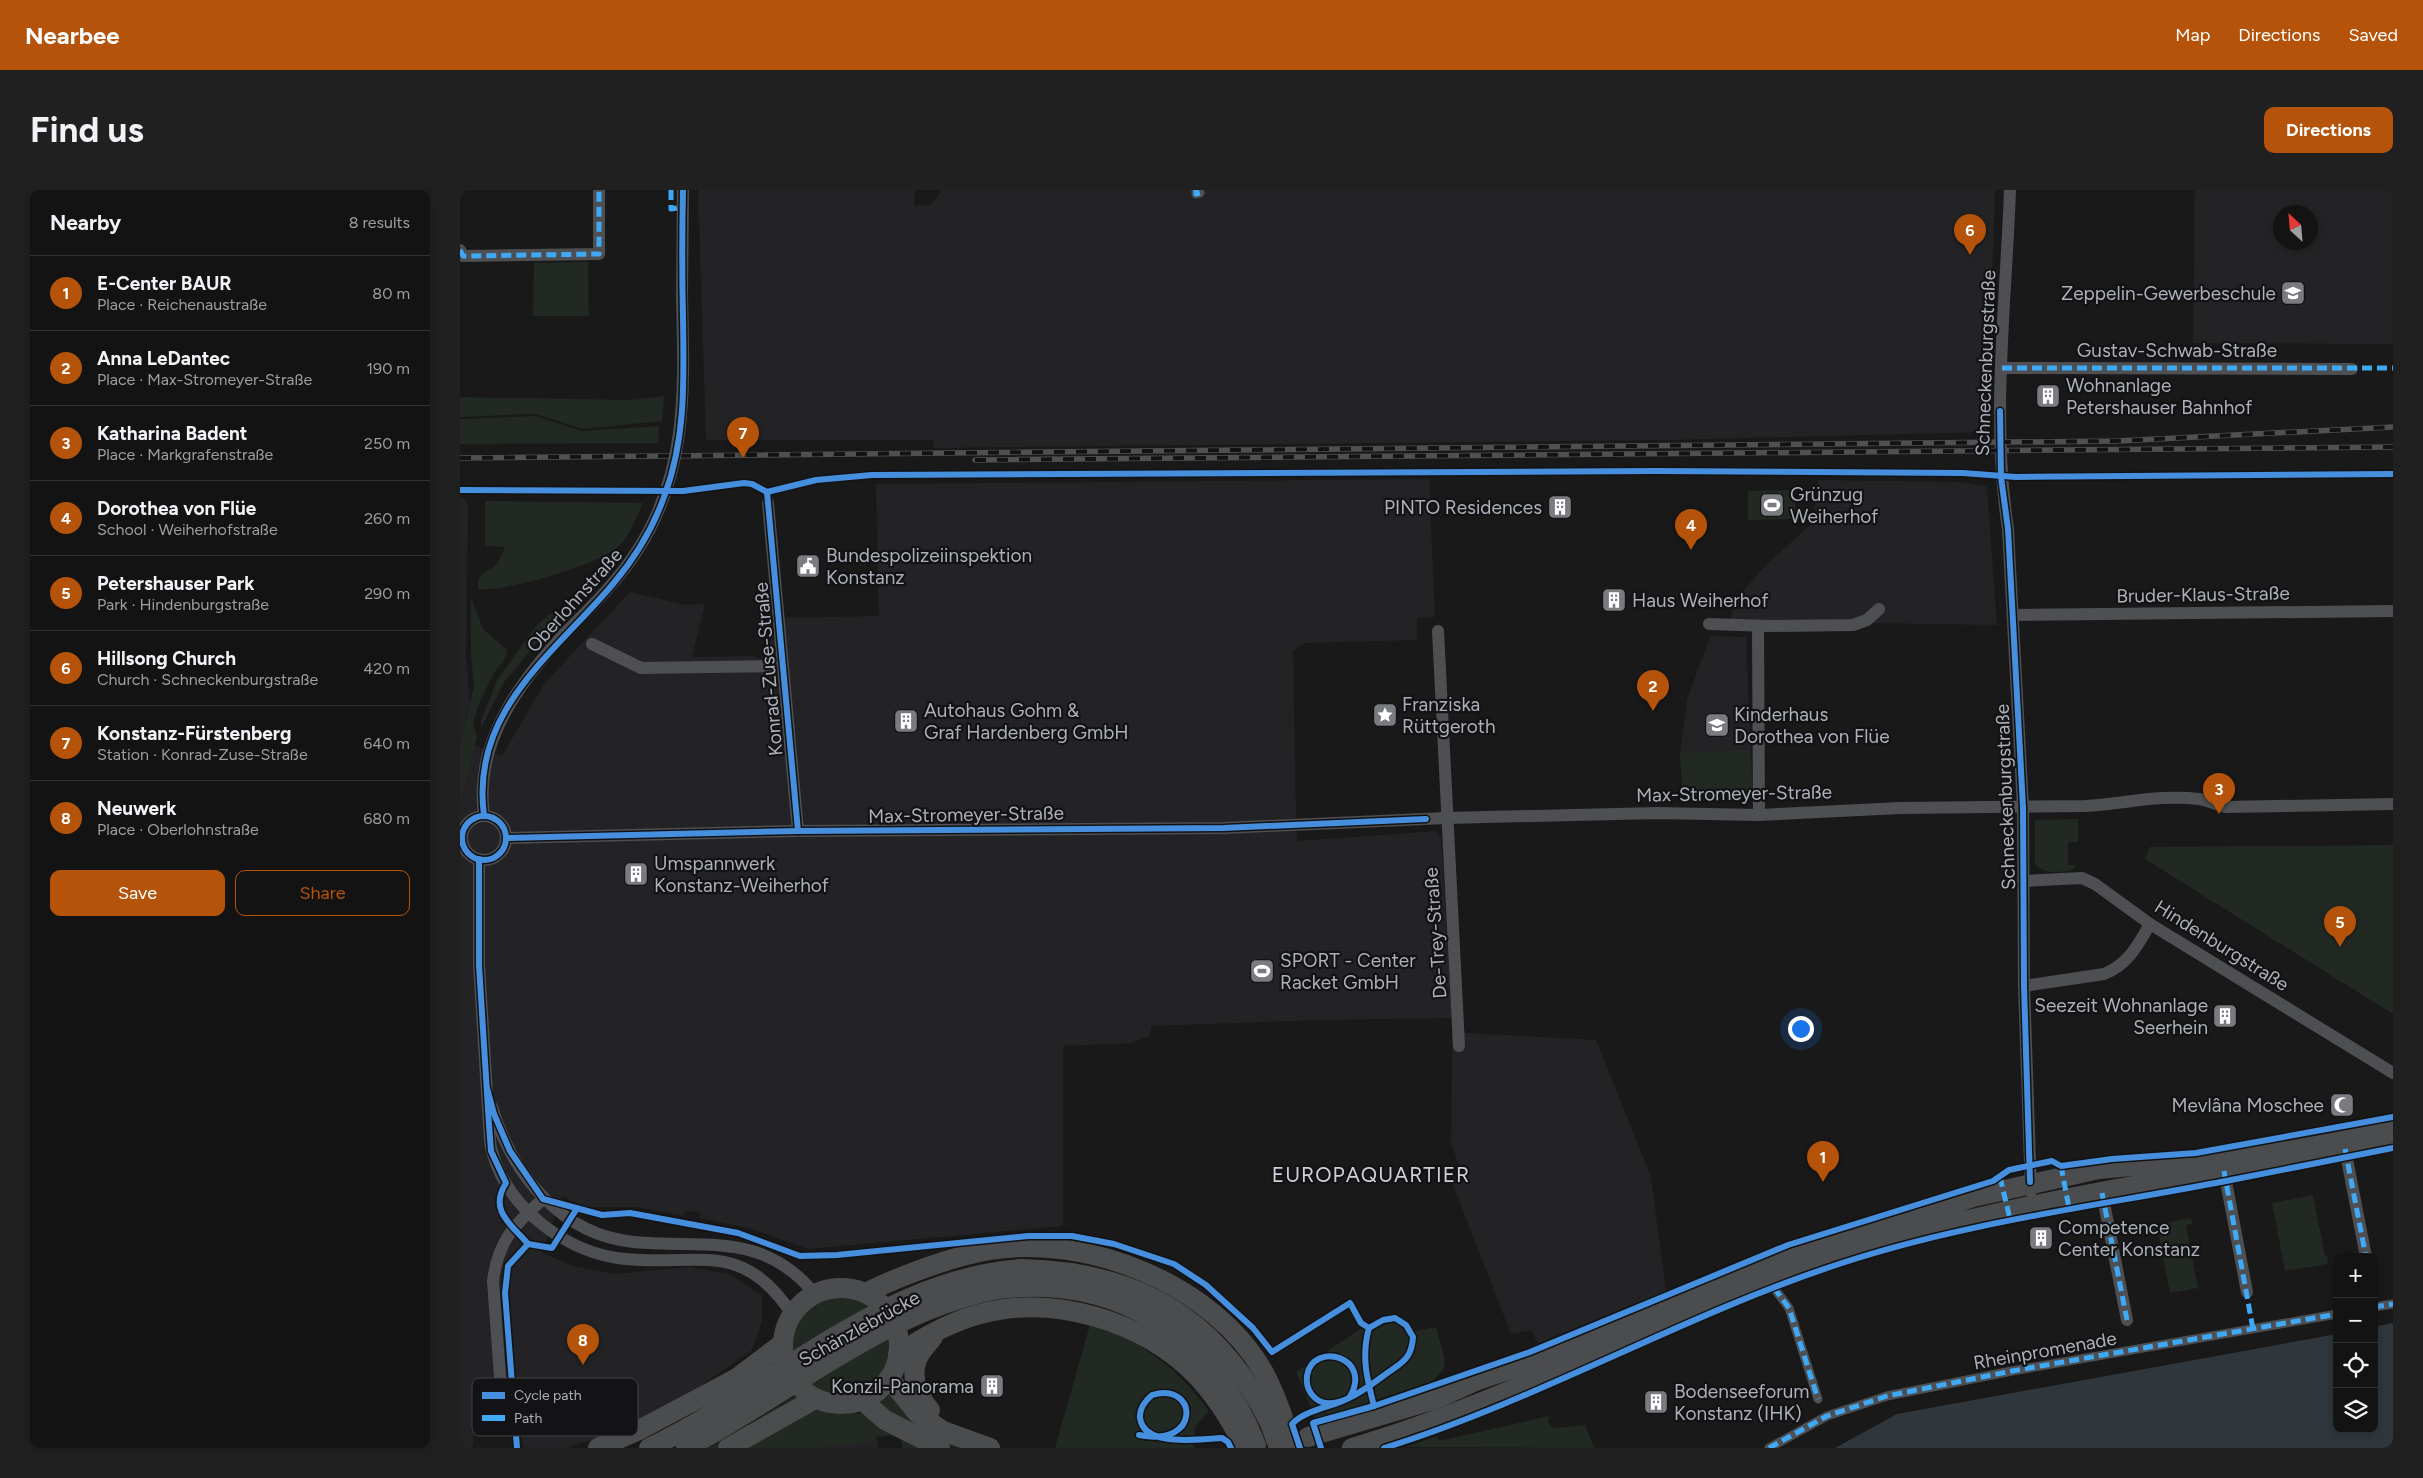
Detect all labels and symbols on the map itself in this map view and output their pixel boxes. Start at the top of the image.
north arrow [2273,205,2318,250]
pin: 6 [1954,214,1986,255]
street label: Schneckenburgstraße [1971,270,2000,457]
school or university icon: Zeppelin-Gewerbeschule [2280,280,2306,306]
place label: Zeppelin-Gewerbeschule [2061,282,2276,305]
street label: Gustav-Schwab-Straße [2077,339,2277,362]
place label: Wohnanlage Petershauser Bahnhof [2066,374,2252,419]
building icon: Wohnanlage Petershauser Bahnhof [2035,383,2061,409]
pin: 7 [727,417,759,458]
place label: Grünzug Weiherhof [1790,483,1878,528]
sports icon: Grünzug Weiherhof [1759,492,1785,518]
building icon: PINTO Residences [1547,494,1573,520]
place label: PINTO Residences [1384,496,1542,519]
pin: 4 [1675,509,1707,550]
street label: Oberlohnstraße [522,543,627,657]
place label: Bundespolizeiinspektion Konstanz [826,544,1032,589]
public building icon: Bundespolizeiinspektion Konstanz [795,553,821,579]
street label: Konrad-Zuse-Straße [749,581,788,757]
street label: Bruder-Klaus-Straße [2116,581,2290,608]
building icon: Haus Weiherhof [1601,587,1627,613]
place label: Haus Weiherhof [1632,589,1768,612]
pin: 2 [1637,670,1669,711]
place label: Franziska Rüttgeroth [1402,693,1496,738]
place label: Autohaus Gohm & Graf Hardenberg GmbH [924,699,1129,744]
place icon: Franziska Rüttgeroth [1372,702,1398,728]
place label: Kinderhaus Dorothea von Flüe [1734,703,1890,748]
street label: Schneckenburgstraße [1991,703,2020,890]
building icon: Autohaus Gohm & Graf Hardenberg GmbH [893,708,919,734]
school or university icon: Kinderhaus Dorothea von Flüe [1704,712,1730,738]
pin: 3 [2203,773,2235,814]
street label: Max-Stromeyer-Straße [1636,780,1832,807]
street label: Max-Stromeyer-Straße [868,801,1064,828]
place label: Umspannwerk Konstanz-Weiherhof [654,852,829,897]
building icon: Umspannwerk Konstanz-Weiherhof [623,861,649,887]
street label: De-Trey-Straße [1419,867,1452,999]
street label: Hindenburgstraße [2150,895,2293,996]
pin: 5 [2324,906,2356,947]
place label: SPORT - Center Racket GmbH [1280,949,1416,994]
sports icon: SPORT - Center Racket GmbH [1249,958,1275,984]
place label: Seezeit Wohnanlage Seerhein [2034,994,2208,1039]
building icon: Seezeit Wohnanlage Seerhein [2212,1003,2238,1029]
your location [1788,1016,1814,1042]
mosque icon: Mevlâna Moschee [2329,1092,2355,1118]
place label: Mevlâna Moschee [2172,1094,2324,1117]
pin: 1 [1807,1141,1839,1182]
district label: EUROPAQUARTIER [1272,1162,1470,1187]
place label: Competence Center Konstanz [2058,1216,2200,1261]
building icon: Competence Center Konstanz [2028,1225,2054,1251]
street label: Schänzlebrücke [795,1286,924,1371]
pin: 8 [567,1324,599,1365]
street label: Rheinpromenade [1972,1327,2118,1374]
building icon: Konzil-Panorama [979,1373,1005,1399]
place label: Konzil-Panorama [831,1375,974,1398]
legend [472,1378,638,1436]
place label: Bodenseeforum Konstanz (IHK) [1674,1380,1810,1425]
text: Cycle path [514,1387,582,1404]
building icon: Bodenseeforum Konstanz (IHK) [1643,1389,1669,1415]
text: Path [514,1410,542,1427]

